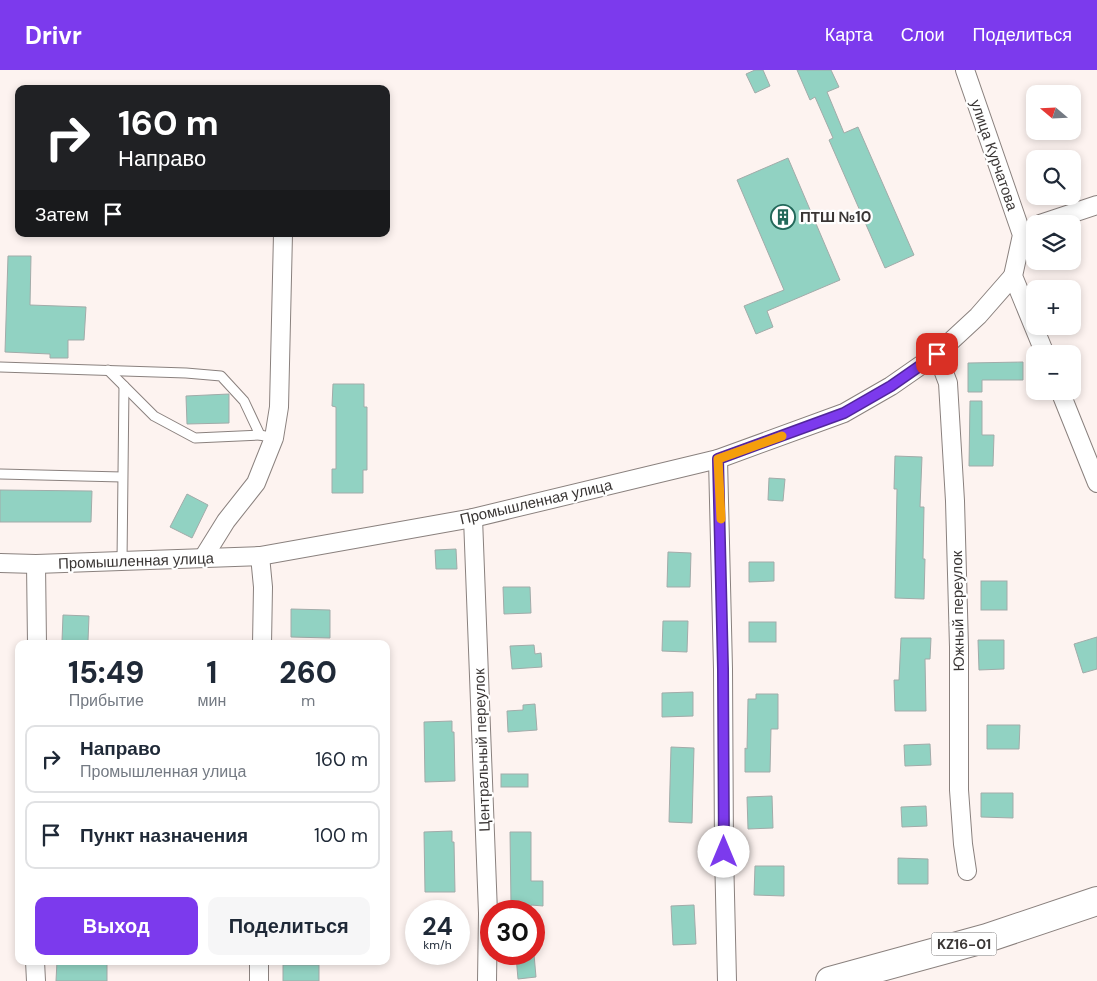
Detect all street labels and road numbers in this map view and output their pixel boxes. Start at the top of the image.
street label: улица Курчатова [966,97,1023,214]
street label: Промышленная улица [458,475,615,529]
street label: Промышленная улица [58,548,215,574]
street label: Южный переулок [947,550,969,671]
street label: Центральный переулок [469,668,495,832]
road number: KZ16-01 [932,932,996,956]

